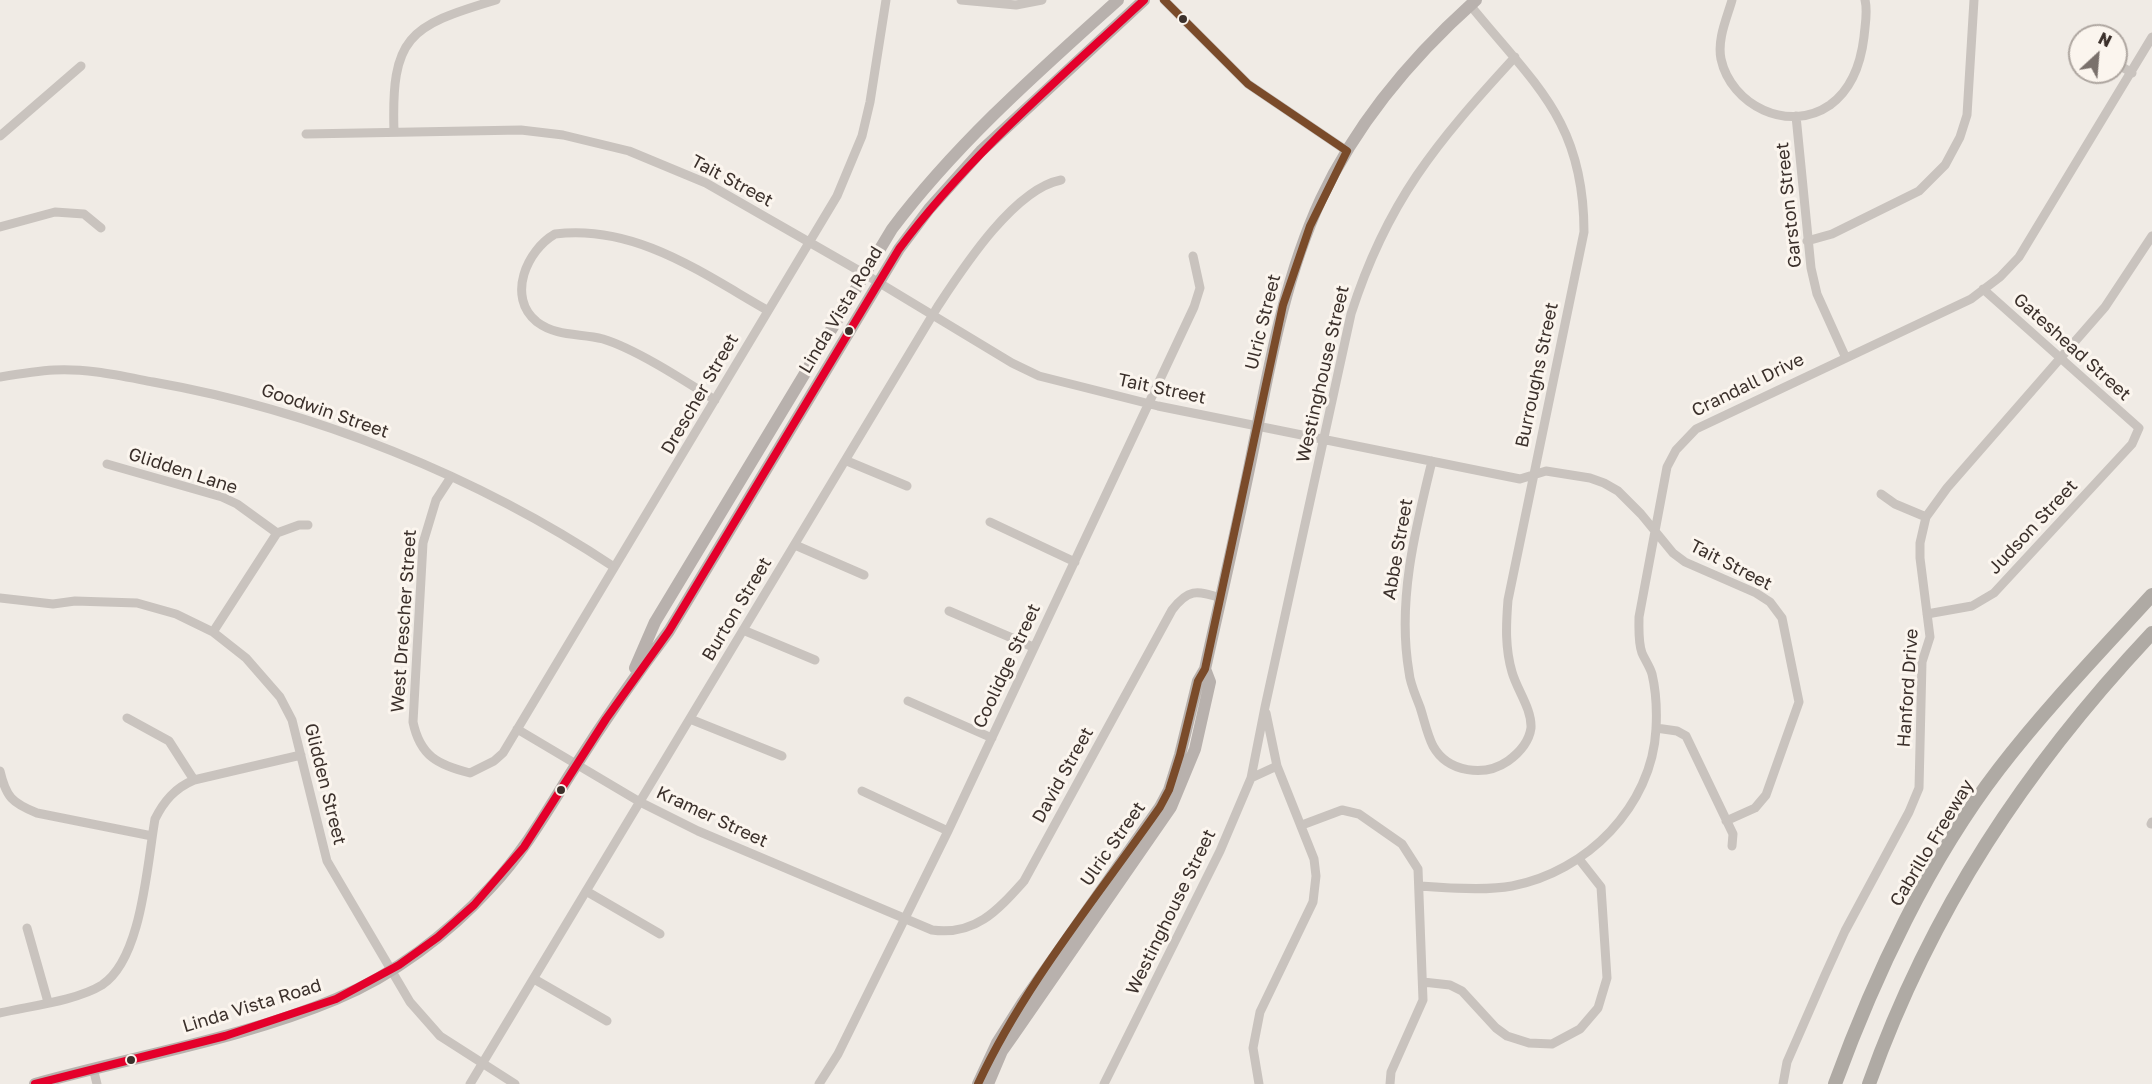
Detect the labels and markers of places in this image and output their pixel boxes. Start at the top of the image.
unlabelled marker [1177,13,1189,25]
unlabelled marker [843,325,855,337]
unlabelled marker [555,784,567,796]
unlabelled marker [125,1054,137,1066]

